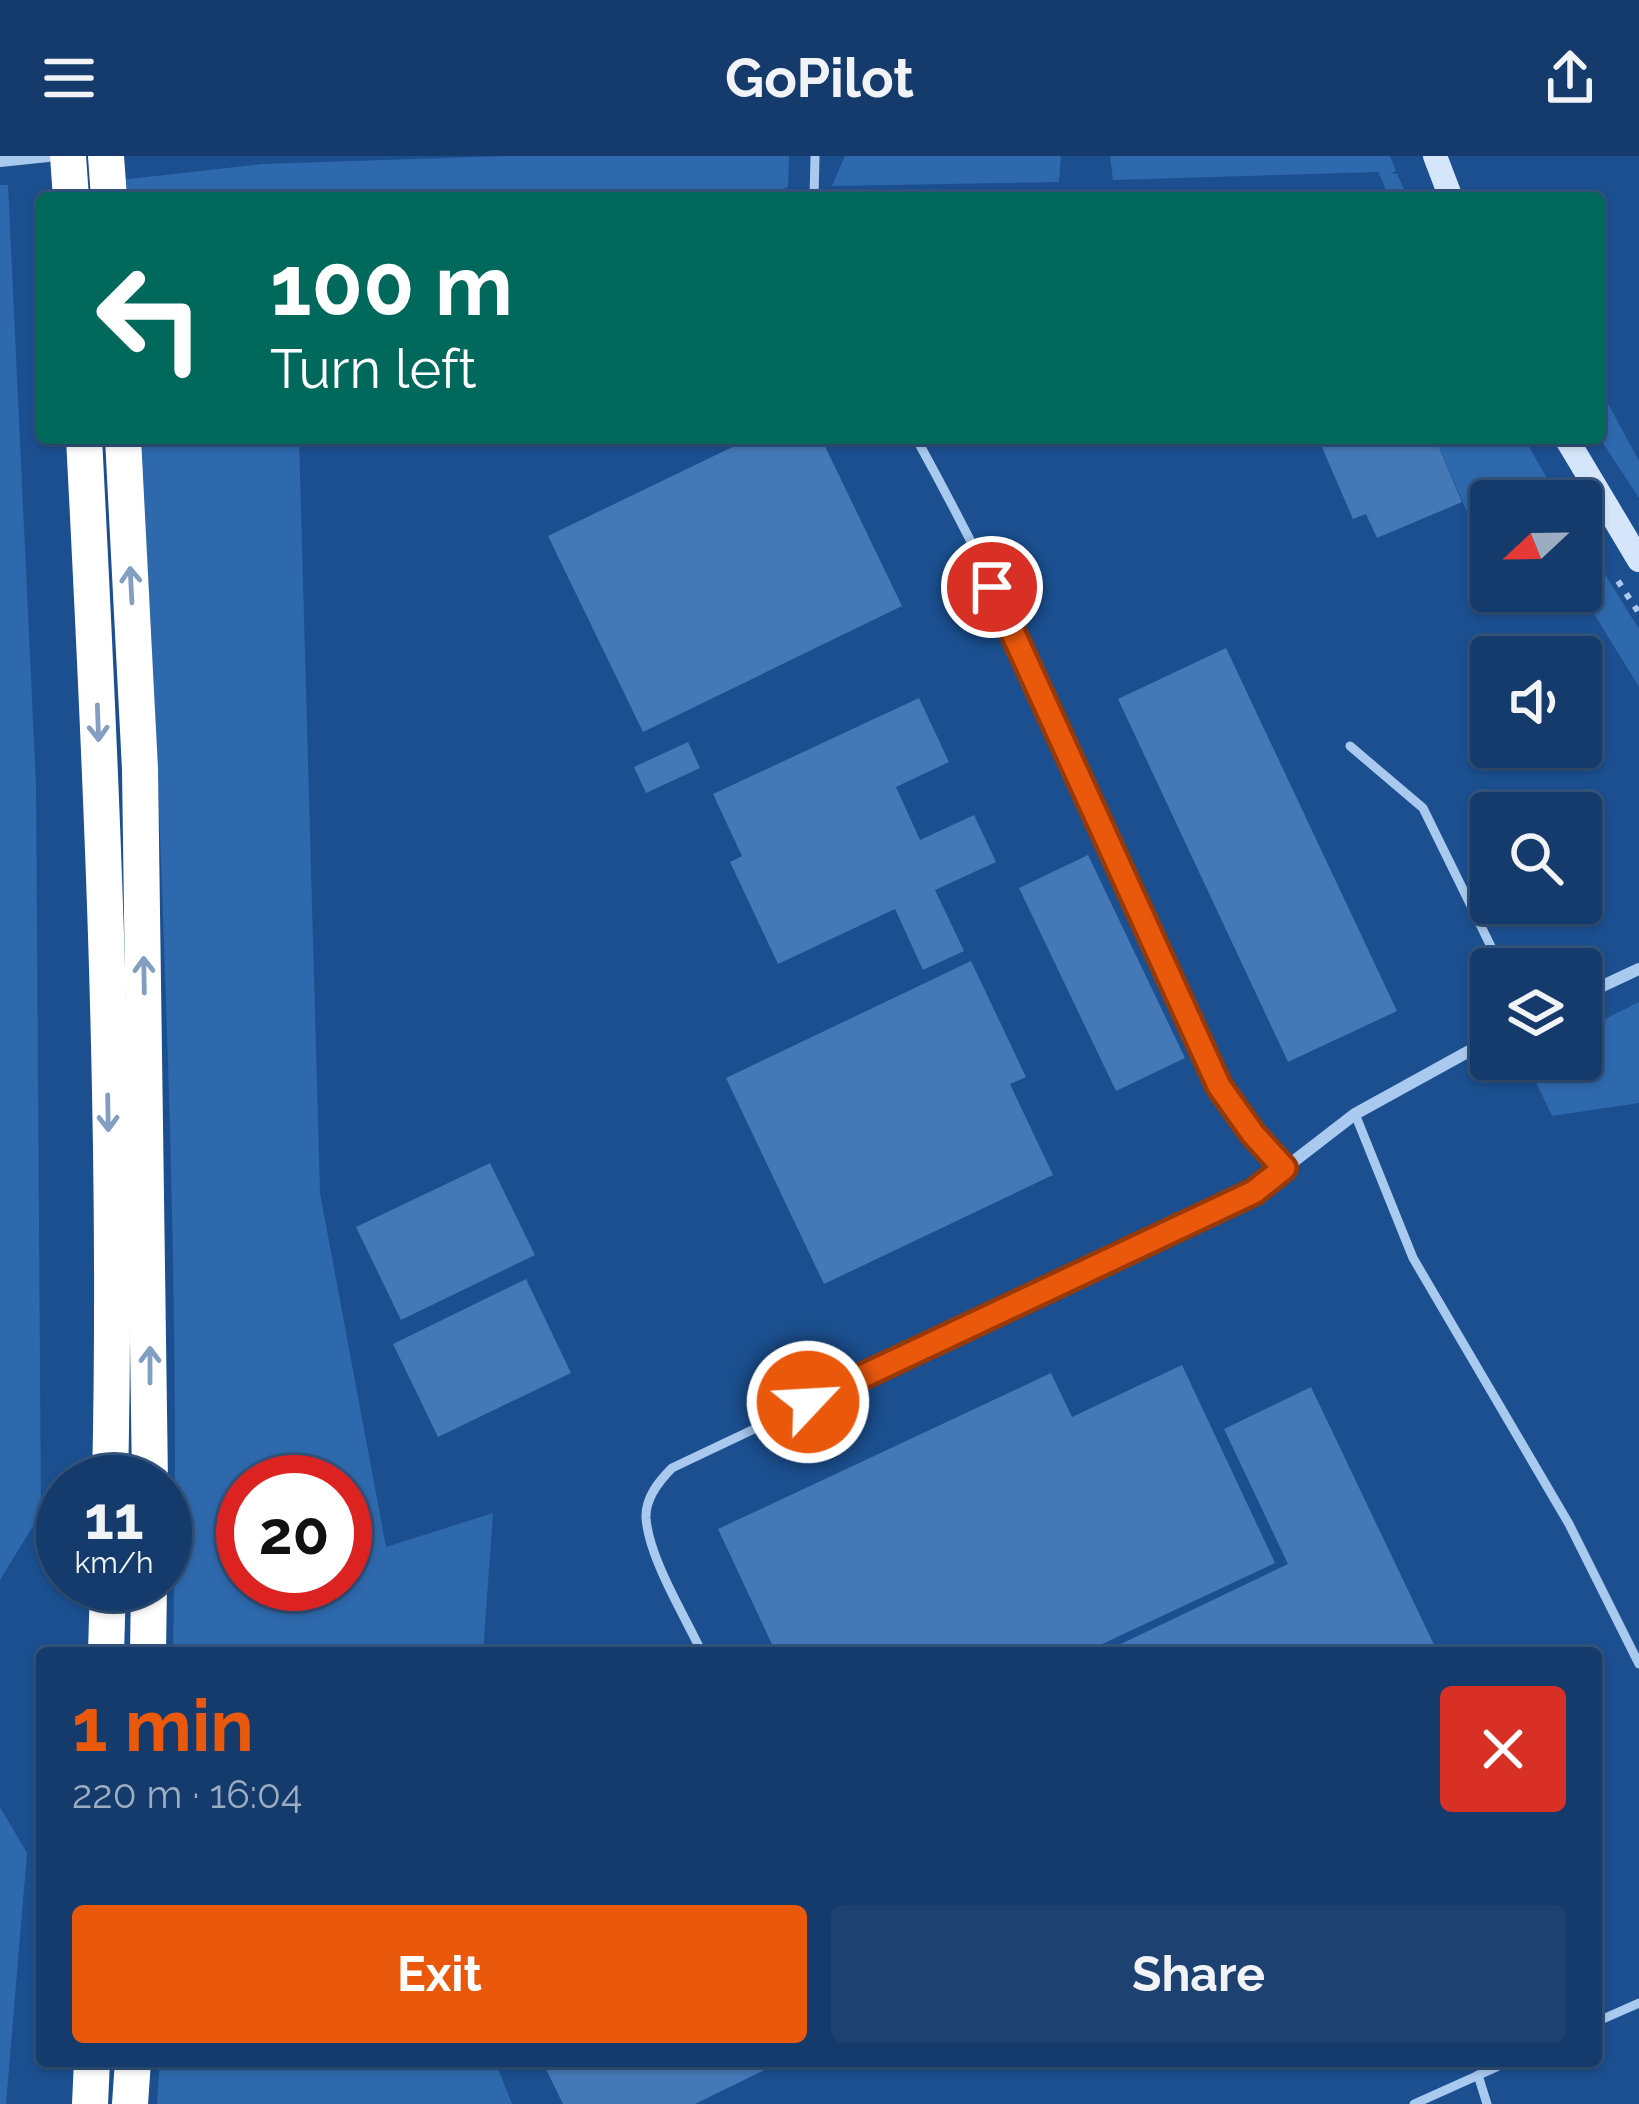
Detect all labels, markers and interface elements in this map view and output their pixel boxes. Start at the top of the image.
icon: menu [36,45,102,111]
icon: share [1537,45,1603,111]
text: GoPilot [725,46,914,110]
text: 100 m [270,236,513,335]
icon: left [72,240,228,396]
text: Turn left [270,337,477,401]
north arrow [1470,480,1602,612]
map controls [1470,480,1602,1080]
pin [941,536,1043,638]
icon: arrive [959,554,1025,620]
one-way arrow [120,566,143,605]
button: sound [1470,636,1602,768]
one-way arrow [86,703,109,742]
button: search [1470,792,1602,924]
button: layers [1470,948,1602,1080]
one-way arrow [133,956,156,995]
one-way arrow [97,1093,119,1132]
position arrow [745,1339,871,1465]
one-way arrow [139,1346,161,1385]
speed limit sign: 20 [216,1455,372,1611]
text: 11 [84,1483,144,1553]
text: km/h [74,1545,154,1580]
text: 1 min [72,1683,254,1768]
button: close [1440,1686,1566,1812]
text: 220 m · 16:04 [72,1771,302,1817]
button: Exit [72,1905,807,2043]
button: Share [831,1905,1566,2043]

